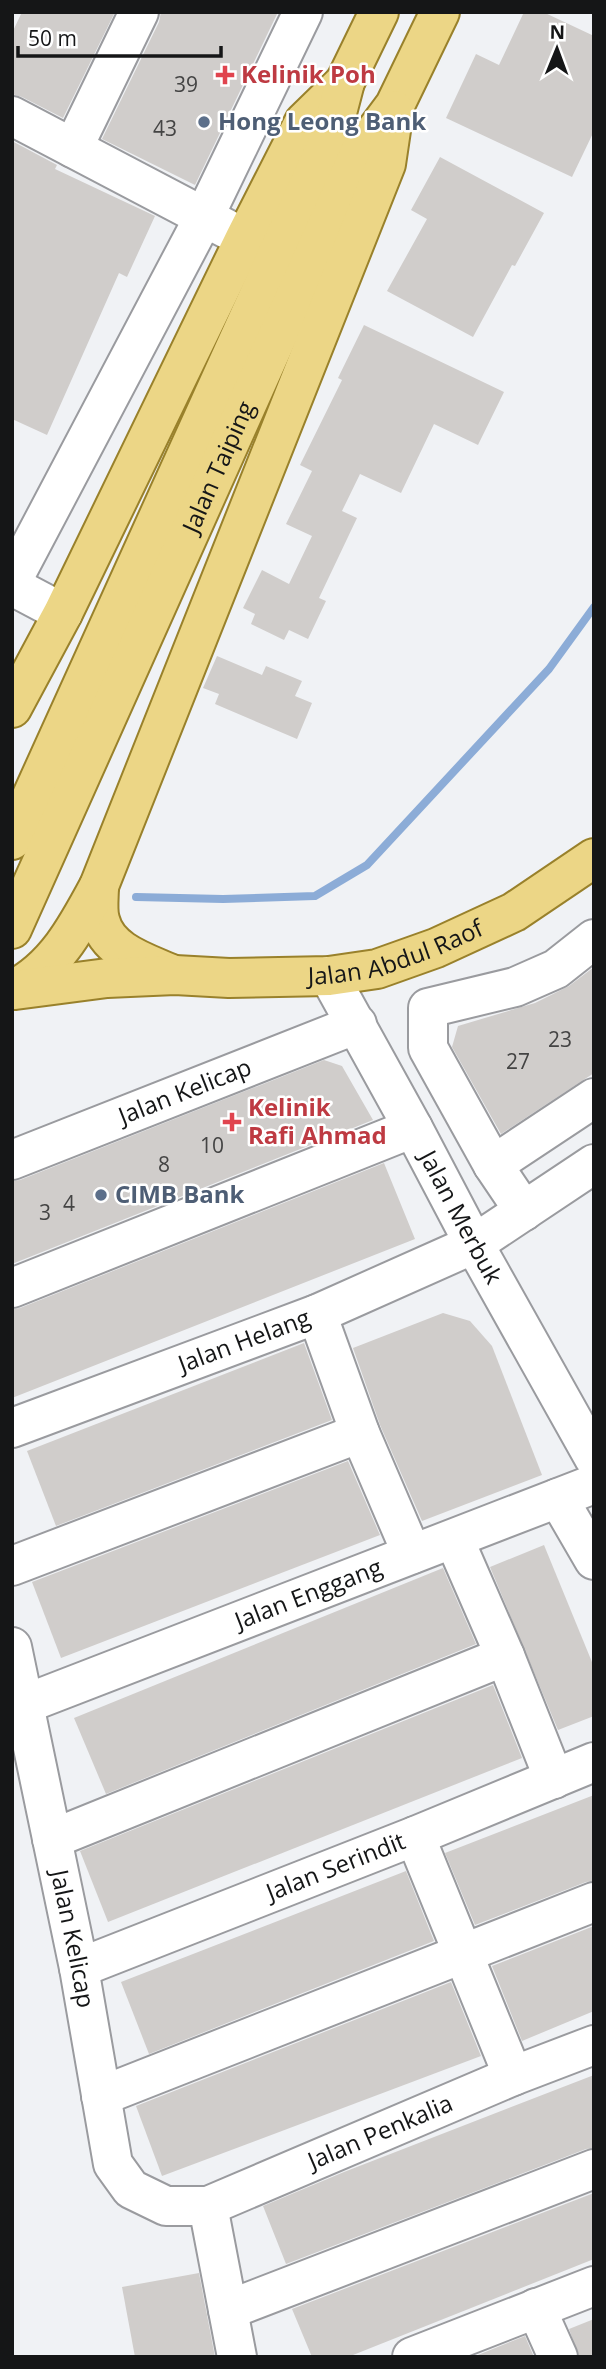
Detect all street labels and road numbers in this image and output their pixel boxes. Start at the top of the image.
street label: Jalan Taiping [173,395,261,540]
street label: Jalan Abdul Raof [305,910,490,991]
street label: Jalan Kelicap [111,1049,256,1132]
street label: Jalan Merbuk [412,1142,511,1290]
street label: Jalan Helang [171,1300,314,1380]
street label: Jalan Enggang [228,1550,386,1637]
street label: Jalan Serindit [259,1824,410,1909]
street label: Jalan Kelicap [43,1865,104,2010]
street label: Jalan Penkalia [301,2086,457,2177]

